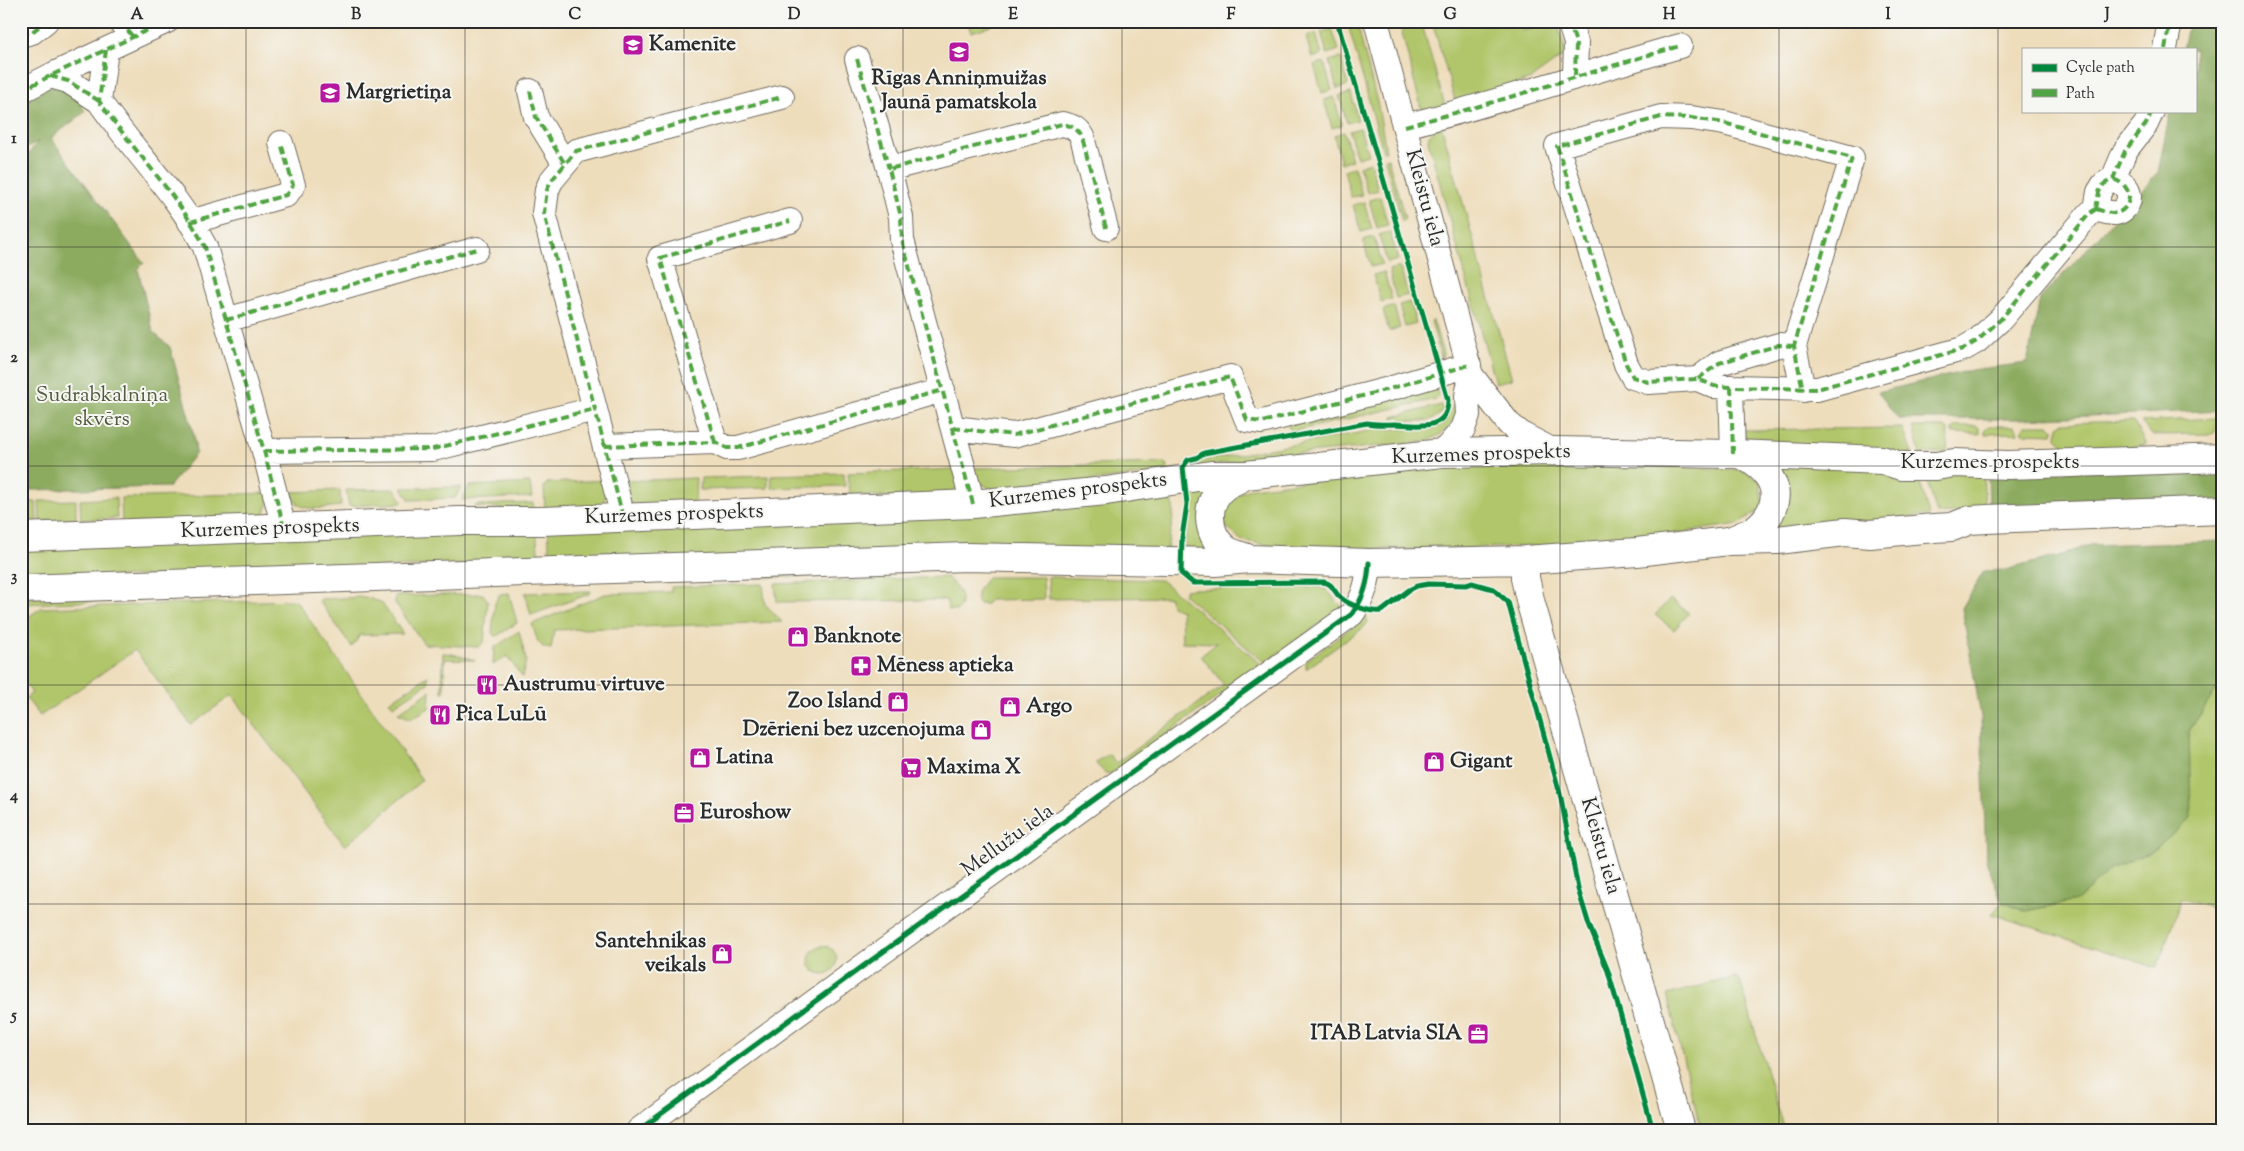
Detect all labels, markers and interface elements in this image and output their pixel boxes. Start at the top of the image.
text: A [131,4,144,27]
text: B [351,4,361,27]
text: C [569,4,582,27]
text: D [788,4,801,27]
text: E [1008,4,1018,27]
text: F [1227,4,1236,27]
text: G [1443,4,1457,27]
text: H [1663,4,1676,27]
text: I [1885,4,1891,27]
text: J [2103,4,2110,27]
place label: Kamenīte [649,30,736,60]
school or university icon: Kamenīte [621,33,645,57]
school or university icon: Rīgas Anniņmuižas Jaunā pamatskola [947,40,971,64]
legend [2022,48,2196,112]
text: Cycle path [2066,58,2135,79]
place label: Rīgas Anniņmuižas Jaunā pamatskola [872,64,1046,118]
place label: Margrietiņa [346,78,452,108]
school or university icon: Margrietiņa [318,81,342,105]
text: Path [2066,84,2095,105]
text: 1 [11,128,17,151]
street label: Kleistu iela [1397,146,1451,250]
text: 2 [10,347,18,370]
park label: Sudrabkalniņa skvērs [36,381,169,435]
street label: Kurzemes prospekts [1391,437,1571,473]
street label: Kurzemes prospekts [1900,448,2080,478]
street label: Kurzemes prospekts [987,465,1169,517]
street label: Kurzemes prospekts [584,497,764,533]
street label: Kurzemes prospekts [180,511,360,547]
text: 3 [11,566,18,589]
place label: Banknote [814,622,902,652]
shop icon: Banknote [786,625,810,649]
place label: Mēness aptieka [877,651,1014,681]
pharmacy icon: Mēness aptieka [849,654,873,678]
place label: Austrumu virtuve [503,670,665,700]
restaurant icon: Austrumu virtuve [475,673,499,697]
place label: Zoo Island [788,687,882,717]
shop icon: Zoo Island [886,690,910,714]
place label: Argo [1026,692,1073,722]
shop icon: Argo [998,695,1022,719]
place label: Pica LuLū [456,700,547,730]
restaurant icon: Pica LuLū [428,703,452,727]
place label: Dzērieni bez uzcenojuma [743,715,965,745]
shop icon: Dzērieni bez uzcenojuma [969,718,993,742]
place label: Latina [716,743,774,773]
shop icon: Latina [688,746,712,770]
place label: Gigant [1450,747,1513,777]
shop icon: Gigant [1422,750,1446,774]
place label: Maxima X [927,753,1021,783]
supermarket icon: Maxima X [899,756,923,780]
text: 4 [9,785,18,808]
street label: Kleistu iela [1572,794,1628,898]
street label: Mellužu iela [956,797,1061,885]
place label: Euroshow [700,798,791,828]
office icon: Euroshow [672,801,696,825]
place label: Santehnikas veikals [595,927,706,981]
shop icon: Santehnikas veikals [710,942,734,966]
text: 5 [9,1005,17,1028]
place label: ITAB Latvia SIA [1311,1019,1463,1049]
office icon: ITAB Latvia SIA [1466,1022,1490,1046]

